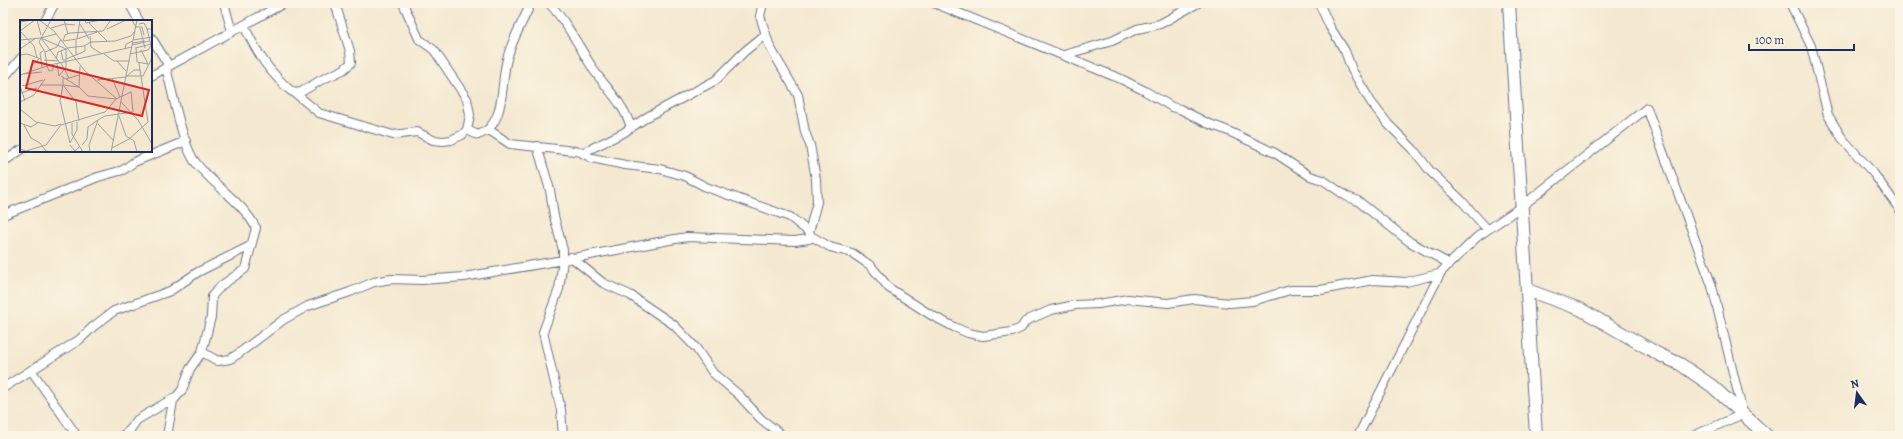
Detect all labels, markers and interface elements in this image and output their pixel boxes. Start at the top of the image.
inset map [20,20,152,152]
scale bar [1749,26,1854,52]
text: 100 m [1755,32,1784,48]
north arrow [1837,373,1877,413]
text: N [1849,376,1860,392]

